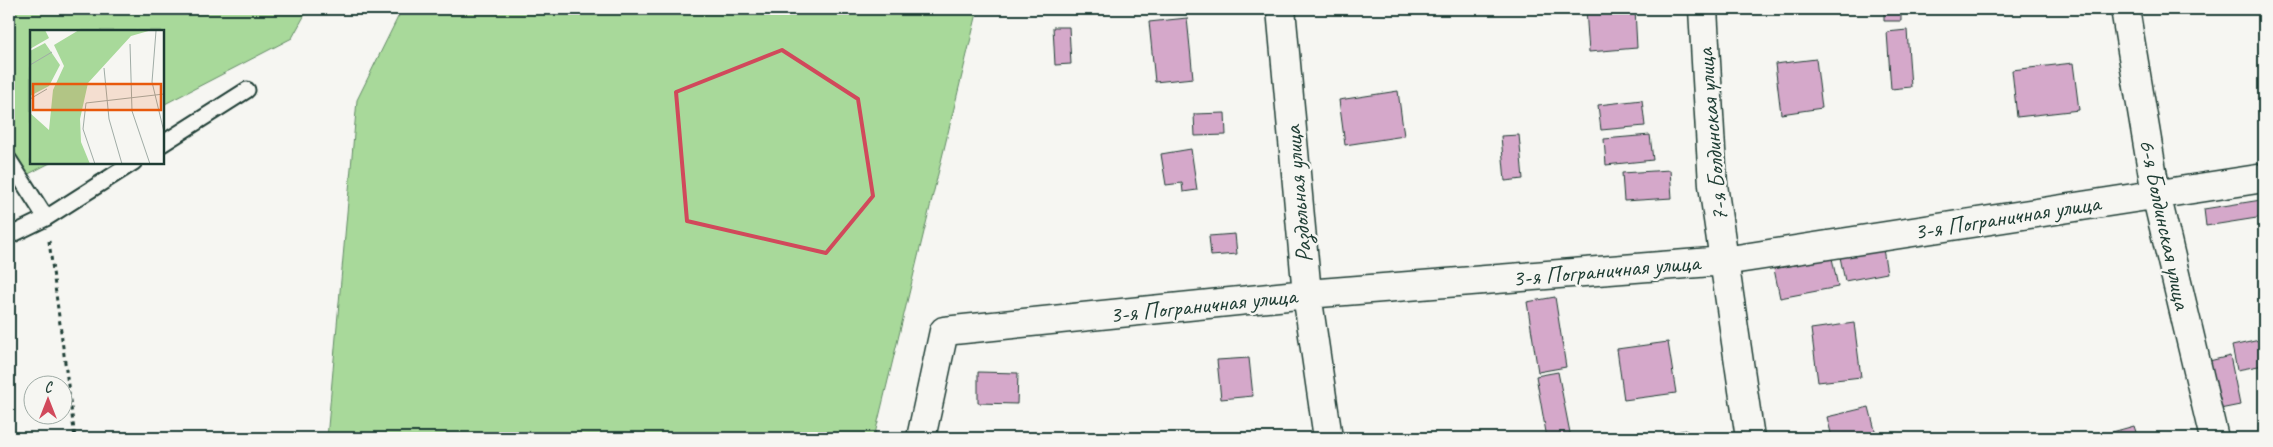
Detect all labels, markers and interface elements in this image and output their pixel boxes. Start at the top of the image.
inset map [30,30,164,164]
street label: 7-я Болдинская улица [1689,46,1734,223]
street label: Раздольная улица [1277,123,1320,264]
street label: 6-я Болдинская улица [2132,136,2198,313]
street label: 3-я Пограничная улица [1912,187,2104,247]
street label: 3-я Пограничная улица [1511,247,1703,293]
street label: 3-я Пограничная улица [1108,280,1300,330]
north arrow [22,374,72,424]
text: С [45,379,54,396]

